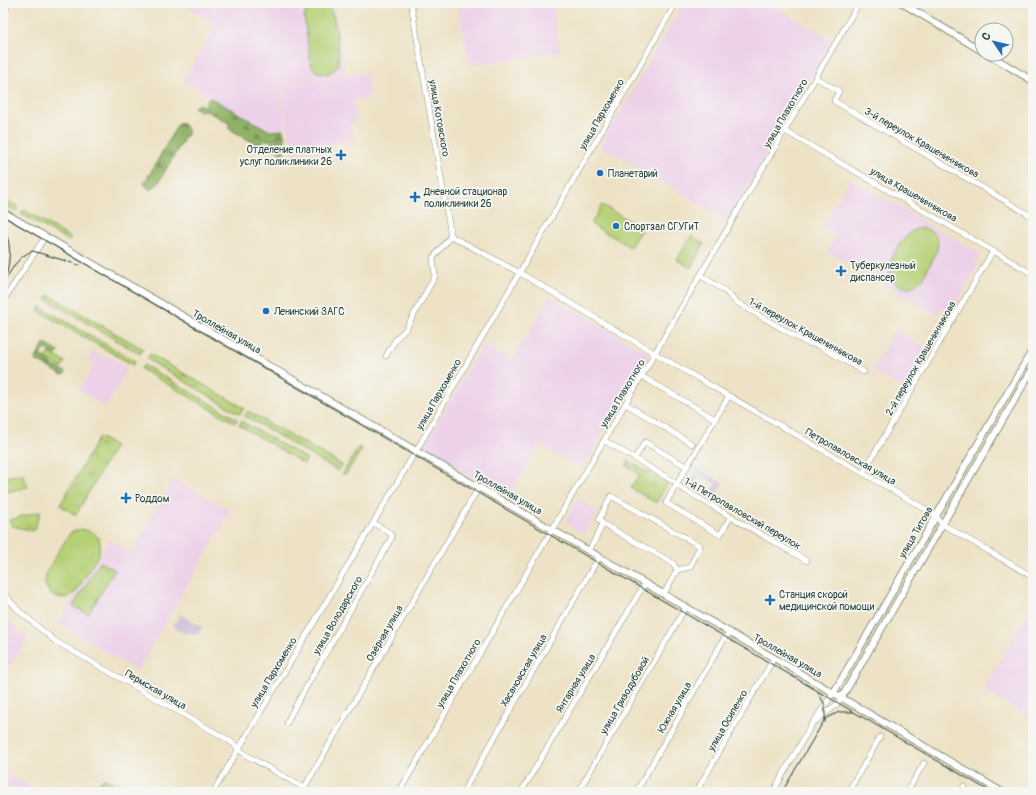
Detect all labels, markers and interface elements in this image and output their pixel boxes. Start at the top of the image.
north arrow [974,22,1014,62]
text: С [979,30,994,43]
street label: улица Пархоменко [576,76,627,153]
street label: улица Плахотного [761,76,811,151]
street label: улица Котовского [426,78,452,158]
street label: 3-й переулок Крашенинникова [862,105,981,181]
place label: Отделение платных услуг поликлиники 26 [239,144,332,168]
marker: Отделение платных услуг поликлиники 26 [335,149,347,161]
street label: улица Крашенинникова [867,165,959,225]
marker: Планетарий [595,168,605,178]
place label: Планетарий [608,168,658,180]
place label: Дневной стационар поликлиники 26 [423,186,507,210]
marker: Дневной стационар поликлиники 26 [409,191,421,203]
marker: Спортзал СГУГиТ [611,221,621,231]
place label: Спортзал СГУГиТ [624,221,699,233]
place label: Туберкулезный диспансер [850,260,916,284]
marker: Туберкулезный диспансер [835,265,847,277]
street label: 1-й переулок Крашенинникова [747,296,865,368]
street label: 2-й переулок Крашенинникова [883,299,959,418]
marker: Ленинский ЗАГС [261,306,271,316]
place label: Ленинский ЗАГС [273,306,344,318]
street label: Троллейная улица [190,307,263,357]
street label: улица Пархоменко [413,356,464,433]
street label: улица Плахотного [597,357,648,431]
street label: Петропавловская улица [803,426,898,488]
street label: Троллейная улица [471,468,544,518]
street label: 1-й Петропавловский переулок [682,475,803,552]
marker: Роддом [120,492,132,504]
place label: Роддом [135,493,170,505]
street label: улица Титова [896,505,935,561]
street label: улица Володарского [310,574,365,658]
place label: Станция скорой медицинской помощи [779,589,875,613]
marker: Станция скорой медицинской помощи [764,594,776,606]
street label: Озёрная улица [364,603,406,664]
street label: Троллейная улица [751,631,824,681]
street label: Хасановская улица [498,632,550,709]
street label: улица Пархоменко [248,635,300,711]
street label: улица Плахотного [434,636,484,711]
street label: Янтарная улица [554,652,598,715]
street label: улица Гризодубовой [597,654,652,737]
street label: Пермская улица [123,667,189,712]
street label: Южная улица [656,680,694,735]
street label: улица Осипенко [705,687,750,754]

